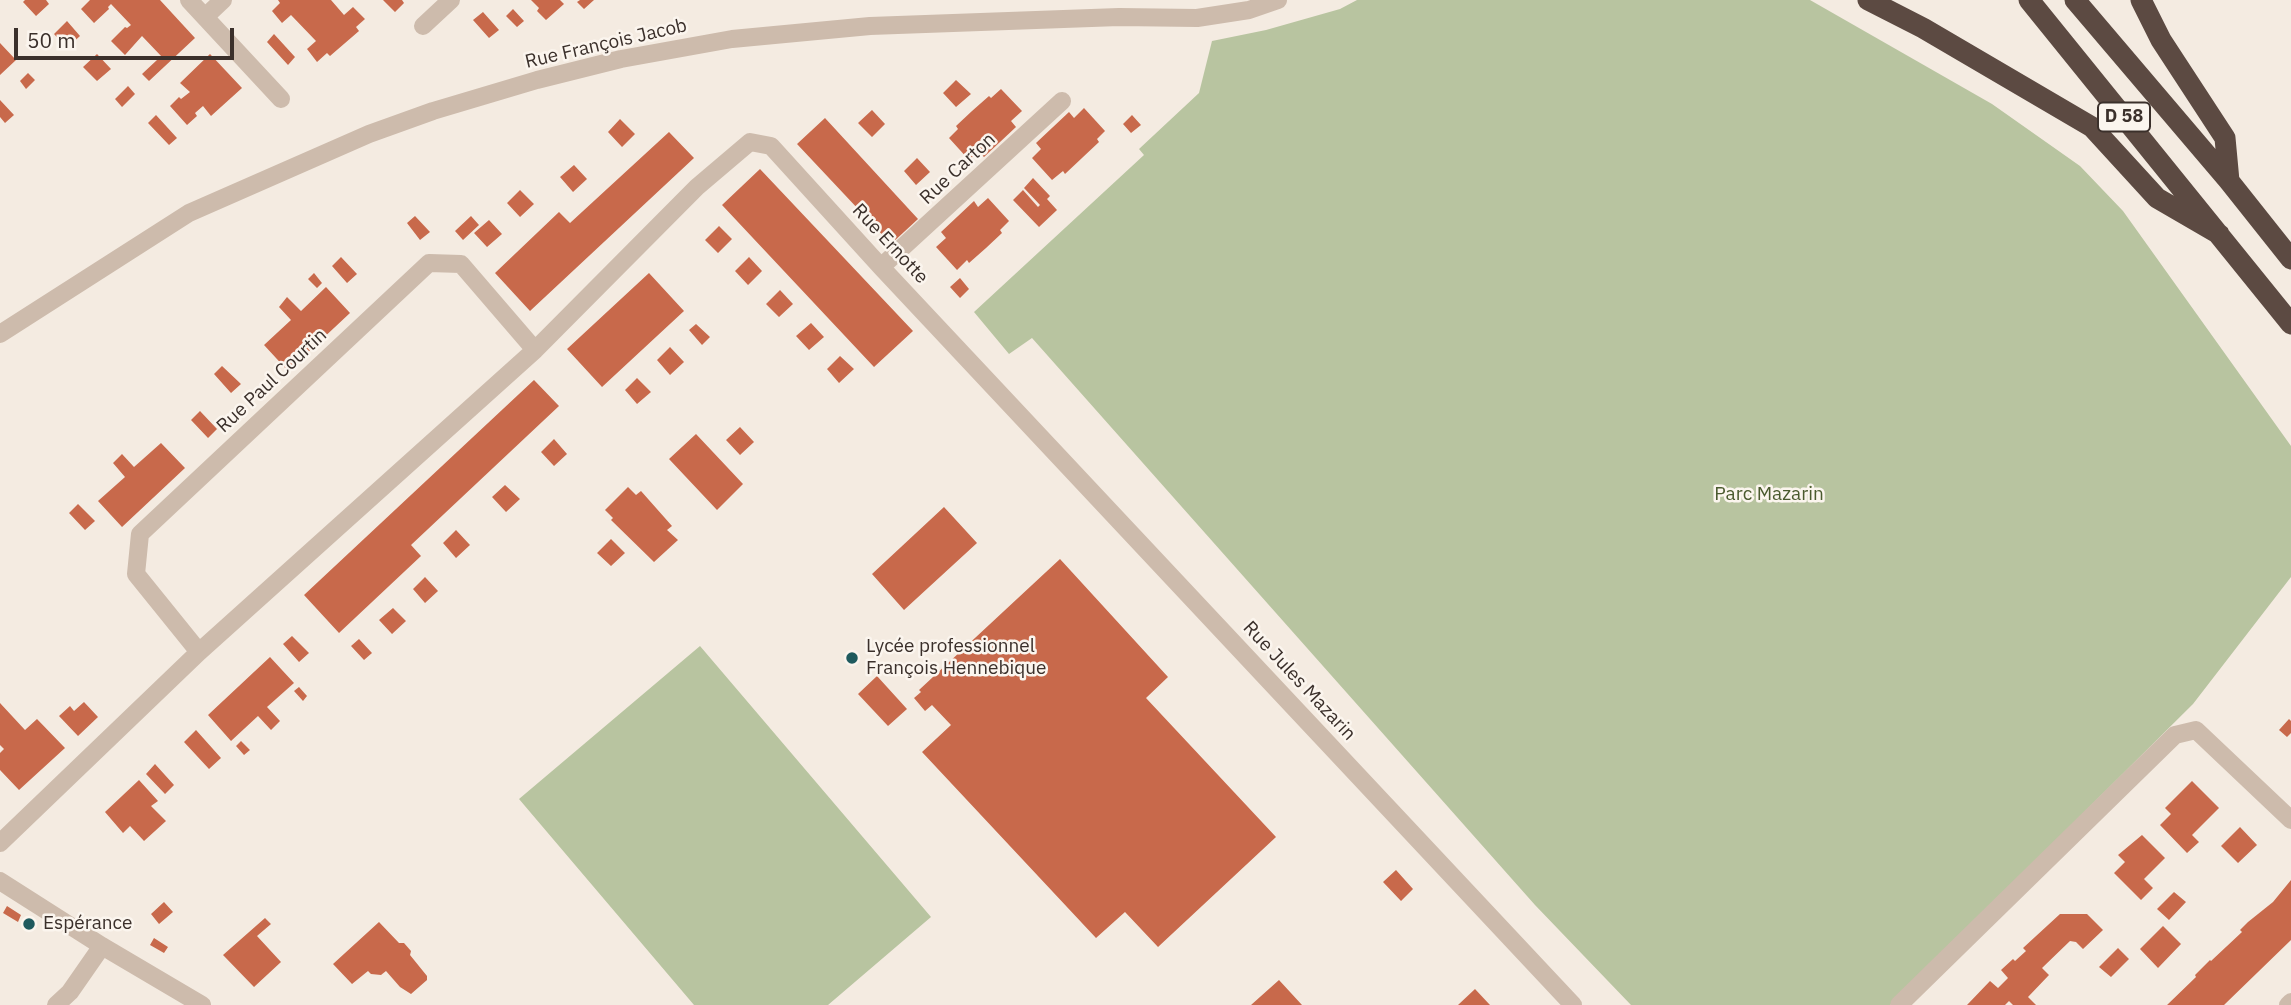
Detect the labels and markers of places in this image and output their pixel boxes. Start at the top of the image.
place label: Lycée professionnel François Hennebique [866,636,1047,680]
marker: Lycée professionnel François Hennebique [844,650,860,666]
place label: Espérance [43,913,132,935]
marker: Espérance [21,916,37,932]

